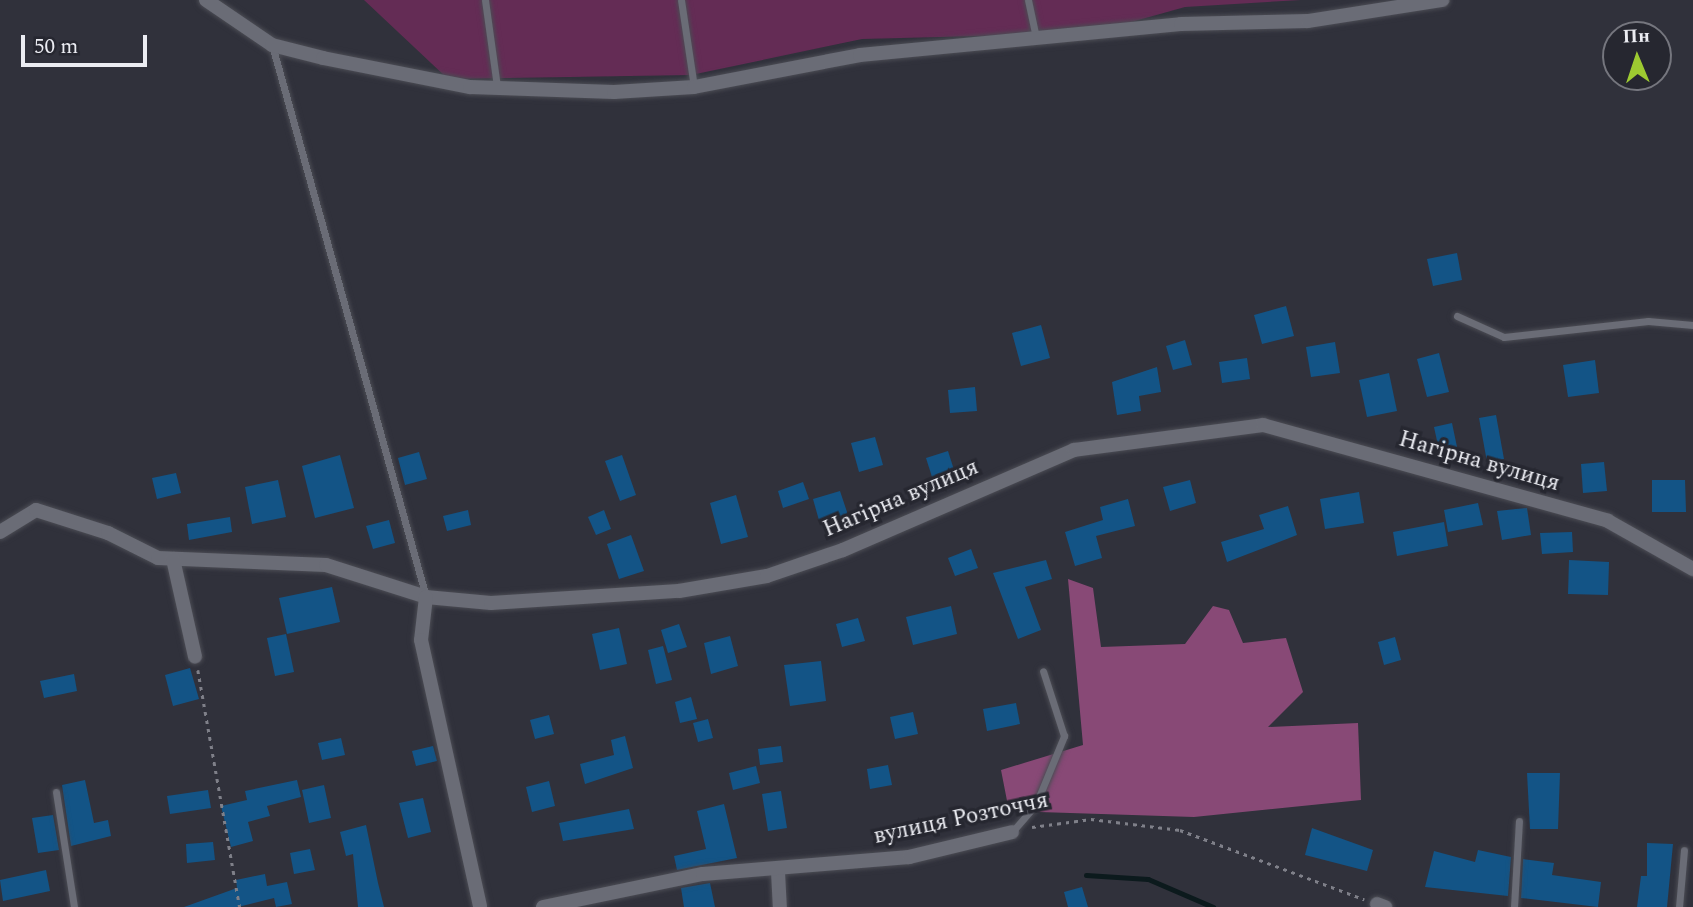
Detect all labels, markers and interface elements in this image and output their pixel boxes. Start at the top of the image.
scale bar [24,21,150,65]
north arrow [1602,21,1672,91]
text: Пн [1622,22,1651,51]
text: 50 m [34,31,78,63]
street label: Нагірна вулиця [1395,426,1563,498]
street label: Нагірна вулиця [819,454,983,544]
street label: вулиця Розточчя [871,787,1051,851]

